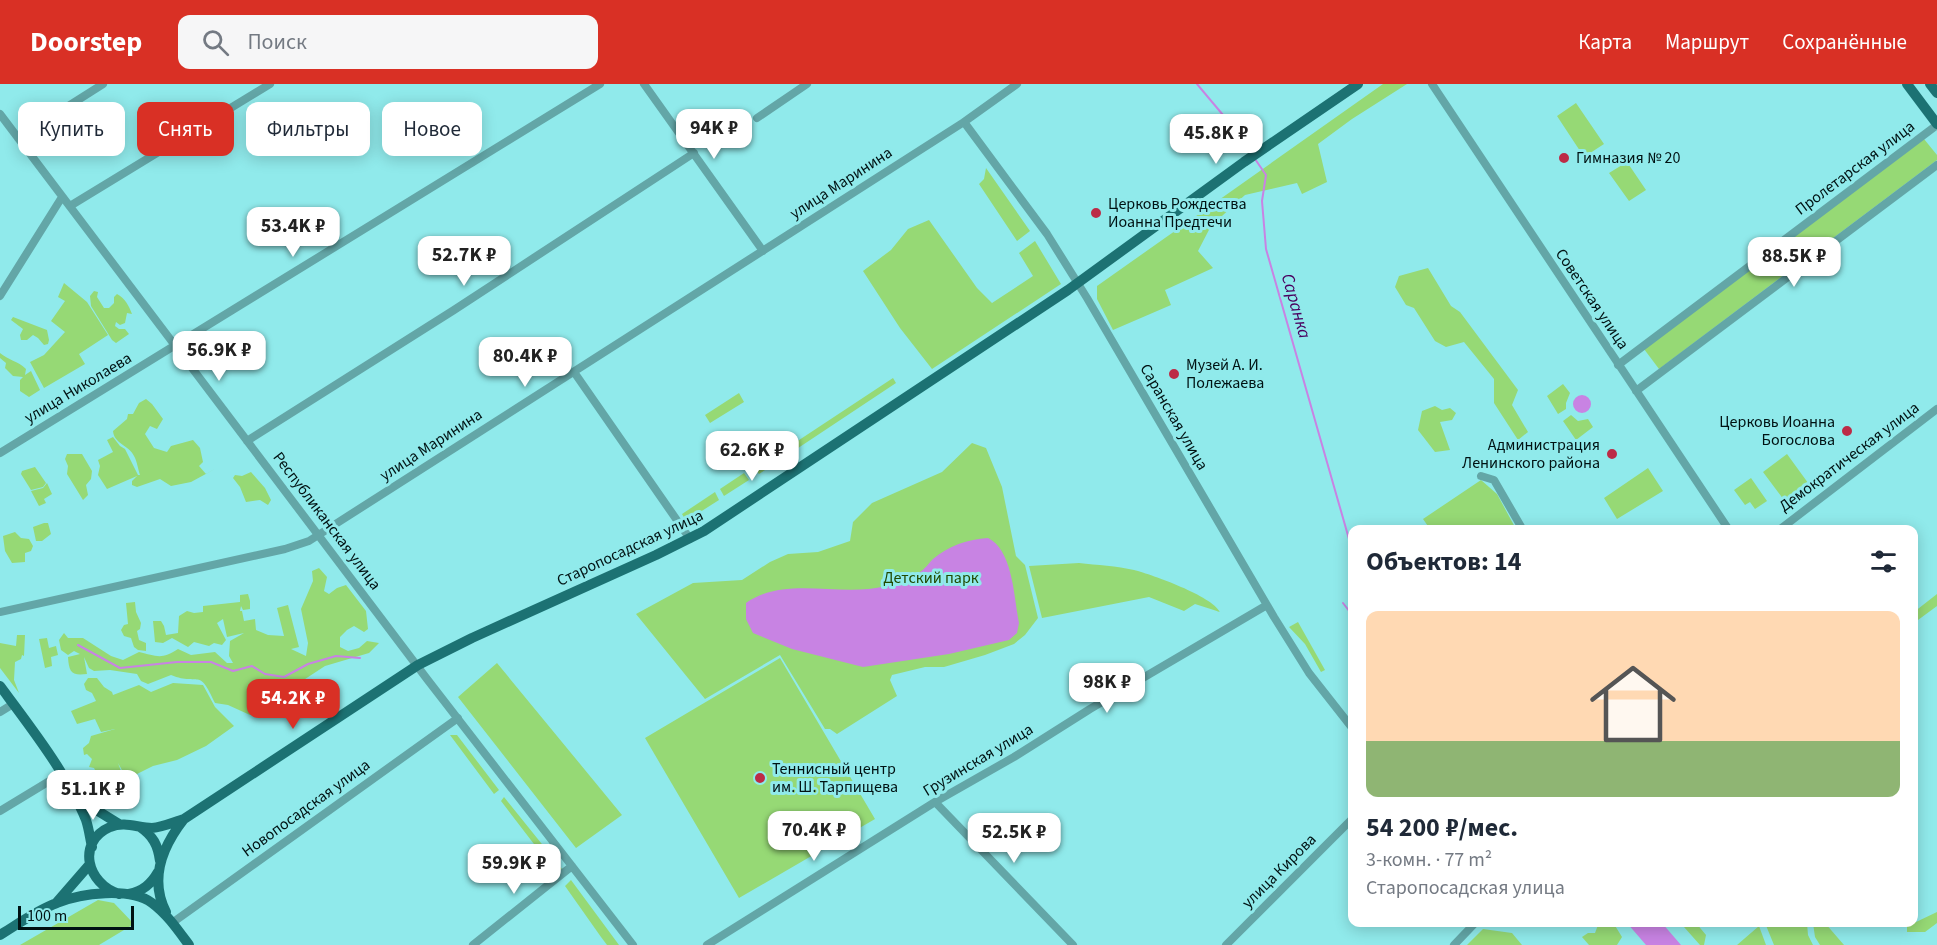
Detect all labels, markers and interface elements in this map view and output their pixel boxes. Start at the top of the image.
search box [178,15,598,69]
text: Doorstep [30,22,142,62]
icon: search [199,26,232,59]
text: Поиск [247,26,307,58]
text: Карта [1578,27,1632,57]
text: Маршрут [1665,27,1749,57]
text: Сохранённые [1782,27,1907,57]
chip: Купить [18,102,125,156]
chip: Снять [137,102,234,156]
chip: Фильтры [246,102,370,156]
chip: Новое [382,102,482,156]
pin: 94K ₽ [672,109,756,160]
text: 94K ₽ [690,114,738,142]
pin: 45.8K ₽ [1161,114,1271,165]
street label: Пролетарская улица [1791,116,1919,220]
text: 45.8K ₽ [1184,119,1248,147]
street label: улица Маринина [786,142,896,224]
place label: Гимназия № 20 [1576,147,1680,169]
marker: Гимназия № 20 [1557,151,1571,165]
place label: Церковь Рождества Иоанна Предтечи [1108,193,1246,233]
marker: Церковь Рождества Иоанна Предтечи [1089,206,1103,220]
pin: 53.4K ₽ [238,207,348,258]
text: 53.4K ₽ [261,212,325,240]
pin: 52.7K ₽ [409,236,519,287]
pin: 88.5K ₽ [1739,237,1849,288]
text: 52.7K ₽ [432,241,496,269]
text: 88.5K ₽ [1762,242,1826,270]
street label: Советская улица [1550,244,1634,354]
water label: Саранка [1275,271,1317,342]
pin: 56.9K ₽ [164,331,274,382]
text: 56.9K ₽ [187,336,251,364]
pin: 80.4K ₽ [470,337,580,388]
text: 80.4K ₽ [493,342,557,370]
street label: улица Николаева [20,347,136,429]
place label: Музей А. И. Полежаева [1186,354,1264,394]
street label: Саранская улица [1135,360,1213,474]
marker: Музей А. И. Полежаева [1167,367,1181,381]
street label: Демократическая улица [1774,397,1924,517]
street label: улица Маринина [376,404,486,486]
place label: Церковь Иоанна Богослова [1719,411,1835,451]
marker: Церковь Иоанна Богослова [1840,424,1854,438]
pin: 62.6K ₽ [697,431,807,482]
place label: Администрация Ленинского района [1462,434,1600,474]
text: 62.6K ₽ [720,436,784,464]
street label: Республиканская улица [268,447,386,595]
marker: Администрация Ленинского района [1605,447,1619,461]
street label: Старопосадская улица [553,504,707,592]
text: Объектов: 14 [1366,543,1522,580]
icon: filters [1867,545,1900,578]
park label: Детский парк [883,567,979,589]
icon: home [1579,650,1687,758]
pin: 98K ₽ [1065,663,1149,714]
text: 98K ₽ [1083,668,1131,696]
pin: 54.2K ₽ [238,679,348,730]
text: 54.2K ₽ [261,684,325,712]
street label: Грузинская улица [919,718,1037,802]
street label: Новопосадская улица [237,754,375,862]
place label: Теннисный центр им. Ш. Тарпищева [772,758,898,798]
pin: 51.1K ₽ [38,770,148,821]
marker: Теннисный центр им. Ш. Тарпищева [753,771,767,785]
text: 51.1K ₽ [61,775,125,803]
text: 54 200 ₽/мес. [1366,809,1518,846]
pin: 70.4K ₽ [759,811,869,862]
pin: 52.5K ₽ [959,813,1069,864]
text: 70.4K ₽ [782,816,846,844]
text: 52.5K ₽ [982,818,1046,846]
street label: улица Кирова [1237,829,1321,913]
pin: 59.9K ₽ [459,844,569,895]
text: 3-комн. · 77 m² [1366,846,1492,874]
text: 59.9K ₽ [482,849,546,877]
text: Старопосадская улица [1366,874,1565,902]
scale bar [18,903,134,930]
text: 100 m [27,905,67,927]

